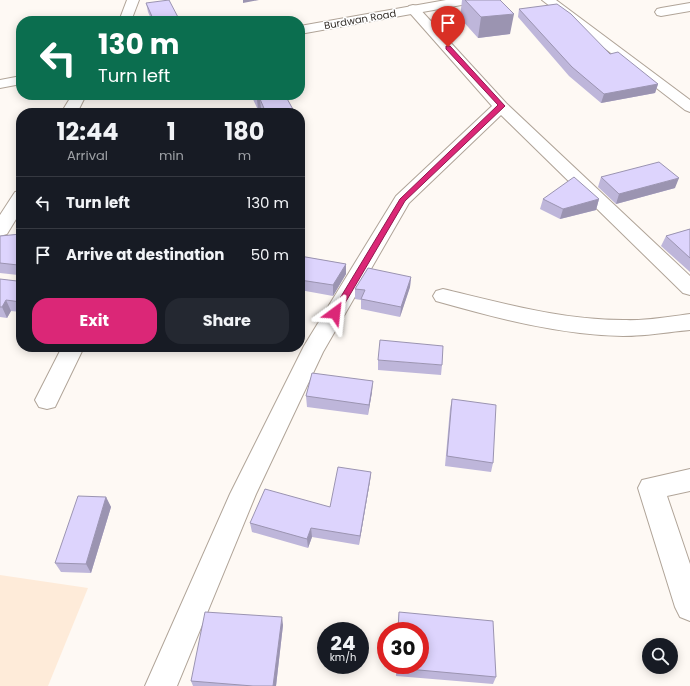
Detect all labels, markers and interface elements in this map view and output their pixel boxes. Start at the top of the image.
street label: Burdwan Road [323,6,397,33]
pin [431,6,465,47]
icon: arrive [437,12,459,34]
text: 130 m [98,25,179,64]
icon: left [32,32,84,84]
text: Turn left [98,63,170,88]
text: 12:44 [56,115,118,148]
text: 1 [167,115,176,148]
text: 180 [224,115,265,148]
text: Arrival [67,146,108,165]
text: min [159,146,184,165]
text: m [238,146,251,165]
icon: left [32,192,54,214]
text: Turn left [66,192,130,213]
text: 130 m [246,192,289,213]
icon: arrive [32,244,54,266]
text: Arrive at destination [66,244,224,265]
text: 50 m [251,244,289,265]
position arrow [314,292,356,334]
button: Exit [32,298,157,344]
button: Share [165,298,289,344]
speed limit sign: 30 [377,622,429,674]
text: 24 [331,629,355,657]
map controls [642,638,678,674]
button: search [642,638,678,674]
text: km/h [330,650,356,665]

